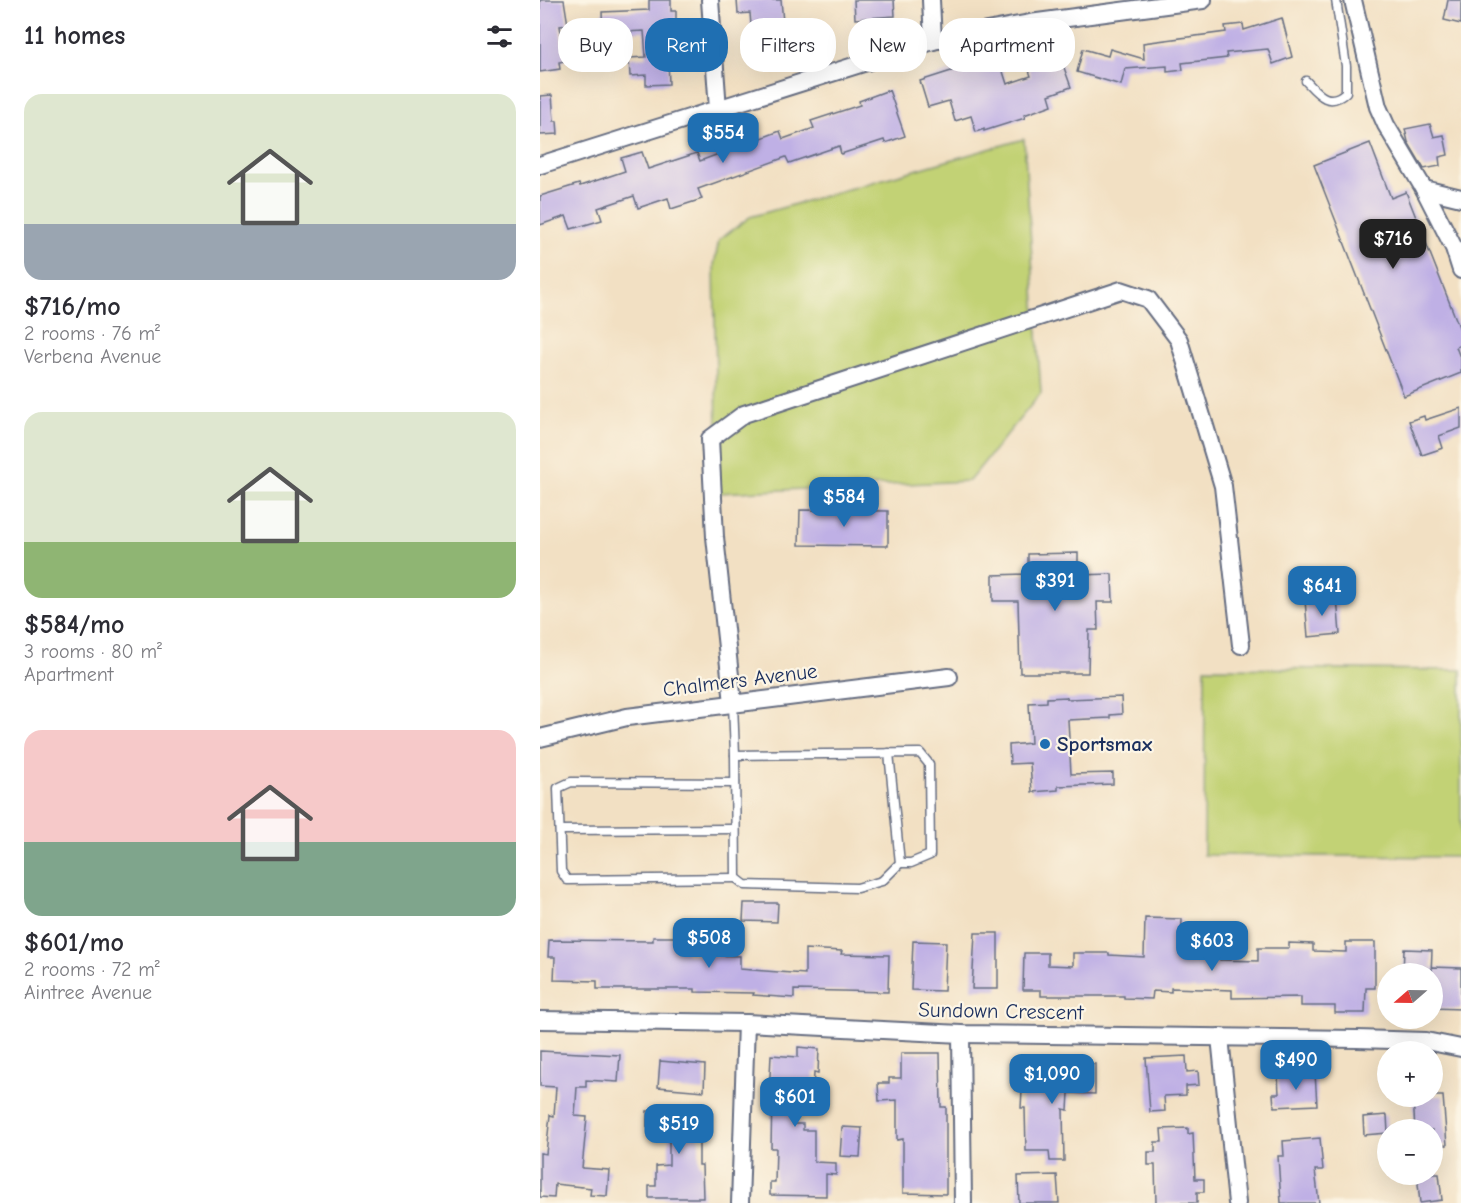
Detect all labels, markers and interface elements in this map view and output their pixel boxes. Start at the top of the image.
chip: Buy [558,18,633,72]
chip: Rent [645,18,728,72]
chip: Filters [740,18,836,72]
chip: New [848,18,927,72]
chip: Apartment [939,18,1075,72]
icon: filters [483,20,516,53]
text: 11 homes [24,21,125,51]
pin: $554 [687,113,759,164]
text: $554 [702,121,744,144]
icon: home [216,133,324,241]
pin: $716 [1357,219,1429,270]
text: $716 [1373,227,1413,250]
text: $716/mo [24,292,121,322]
text: 2 rooms · 76 m² [24,322,160,345]
text: Verbena Avenue [24,345,161,368]
icon: home [216,451,324,559]
pin: $584 [808,477,880,528]
text: $584 [823,485,865,508]
pin: $391 [1019,561,1091,612]
pin: $641 [1286,566,1358,617]
text: $391 [1035,569,1075,592]
text: $641 [1302,574,1342,597]
text: $584/mo [24,610,125,640]
text: 3 rooms · 80 m² [24,640,162,663]
street label: Chalmers Avenue [661,659,819,701]
text: Apartment [24,663,114,686]
place label: Sportsmax [1057,732,1153,756]
marker: Sportsmax [1038,737,1052,751]
icon: home [216,769,324,877]
pin: $508 [673,918,745,969]
pin: $603 [1176,921,1248,972]
text: $508 [687,926,731,949]
text: $601/mo [24,928,124,958]
text: $603 [1190,929,1234,952]
text: 2 rooms · 72 m² [24,958,160,981]
north arrow [1377,963,1443,1029]
map controls [1377,963,1443,1185]
text: Aintree Avenue [24,981,152,1004]
street label: Sundown Crescent [918,998,1085,1024]
pin: $490 [1260,1040,1332,1091]
button: + [1377,1041,1443,1107]
text: $490 [1274,1048,1318,1071]
pin: $1,090 [1003,1054,1101,1105]
text: $1,090 [1023,1062,1081,1085]
pin: $601 [759,1077,831,1128]
text: $601 [774,1085,816,1108]
pin: $519 [643,1104,715,1155]
text: $519 [659,1112,699,1135]
button: − [1377,1119,1443,1185]

